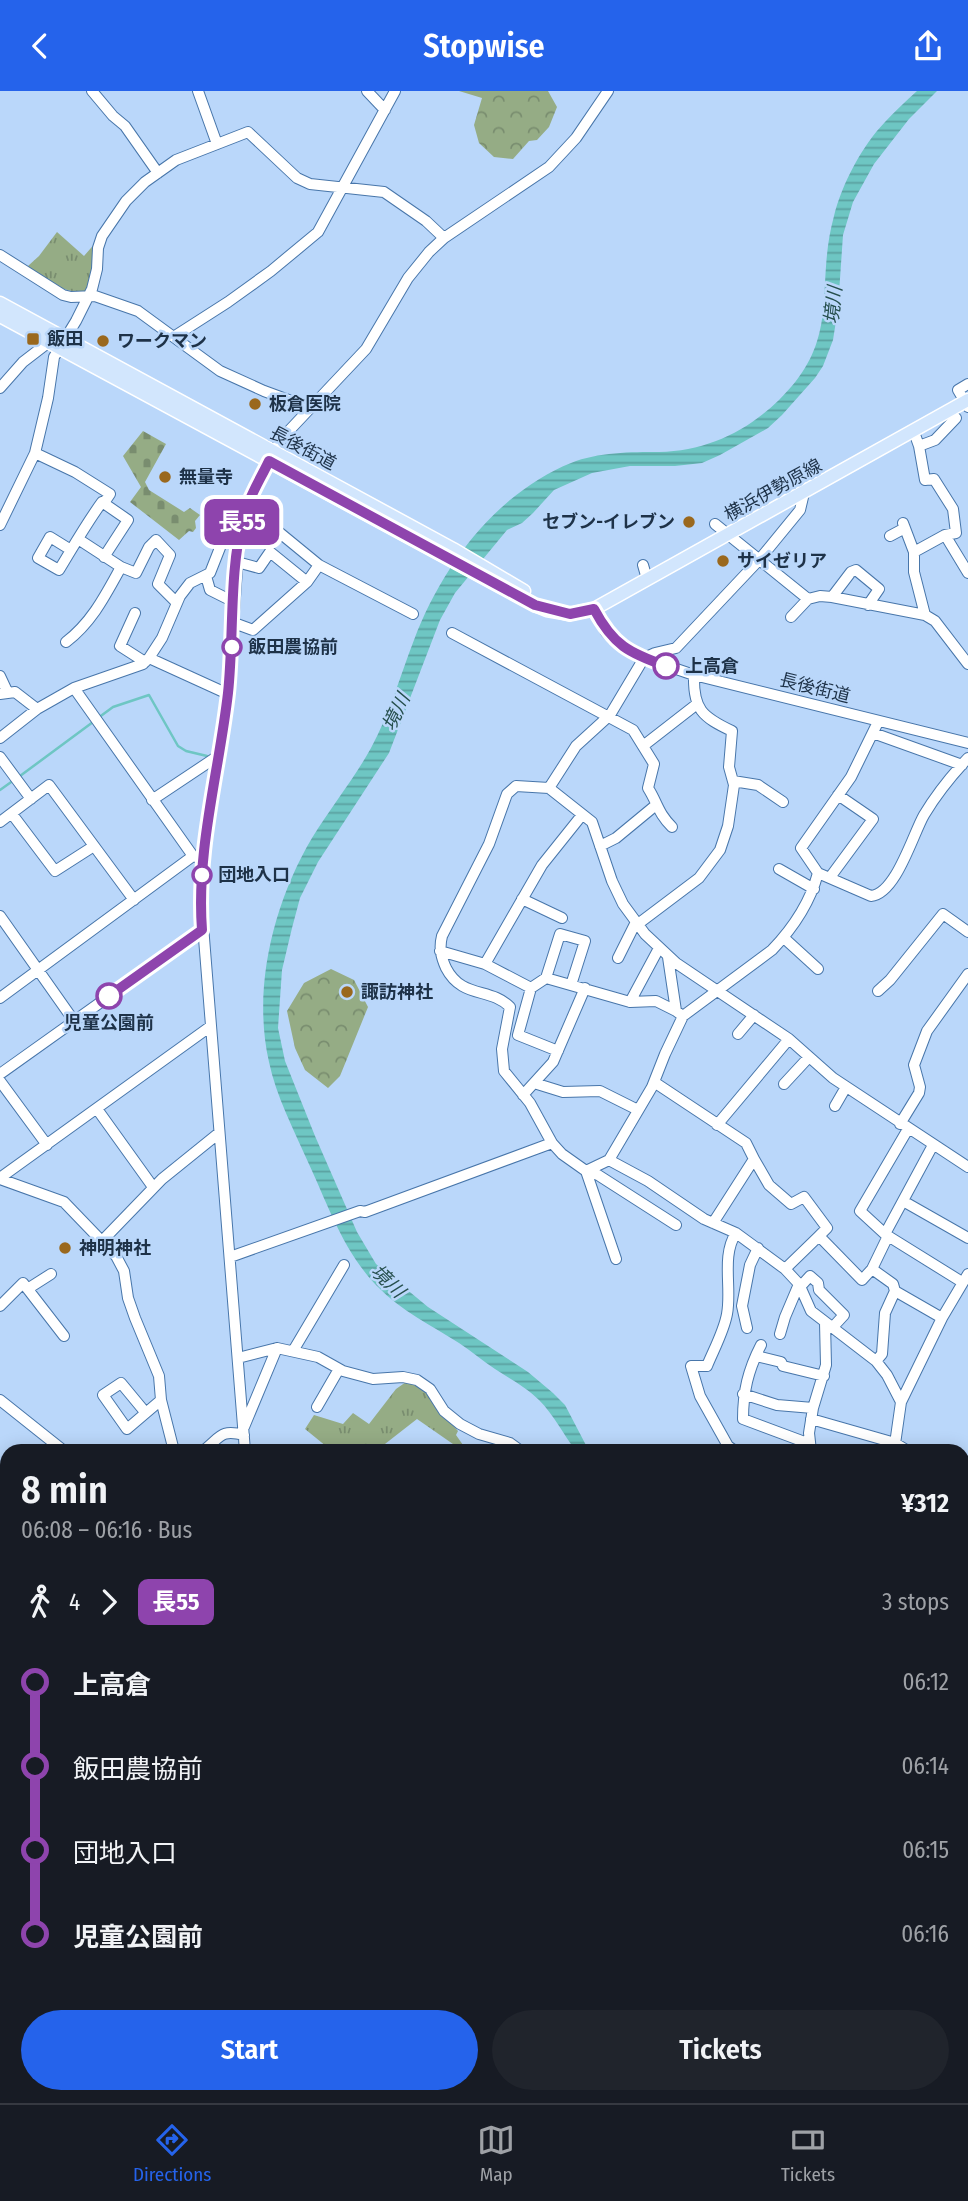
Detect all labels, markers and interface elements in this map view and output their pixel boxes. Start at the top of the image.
icon: back [21,27,59,65]
text: Stopwise [423,27,545,65]
icon: share [909,27,947,65]
water label: 境川 [820,283,847,325]
place label: 飯田 [47,328,83,350]
place label: ワークマン [117,330,207,352]
marker: 飯田 [25,331,41,347]
marker: ワークマン [95,333,111,349]
place label: 板倉医院 [269,393,341,415]
marker: 板倉医院 [247,396,263,412]
street label: 長後街道 [266,421,340,475]
street label: 横浜伊勢原線 [720,454,826,526]
place label: 無量寺 [179,466,233,488]
marker: 無量寺 [157,469,173,485]
line badge: 長55 [202,499,282,545]
text: 長55 [218,508,266,536]
place label: セブン-イレブン [542,511,675,533]
marker: セブン-イレブン [681,514,697,530]
place label: サイゼリア [737,550,827,572]
marker: サイゼリア [715,553,731,569]
place label: 飯田農協前 [248,636,338,658]
marker: 飯田農協前 [222,637,242,657]
marker: 上高倉 [653,653,679,679]
place label: 上高倉 [685,655,739,677]
street label: 長後街道 [777,669,853,707]
water label: 境川 [377,688,416,734]
place label: 団地入口 [218,864,290,886]
marker: 団地入口 [192,865,212,885]
place label: 諏訪神社 [361,981,433,1003]
marker: 児童公園前 [96,983,122,1009]
marker: 諏訪神社 [339,984,355,1000]
place label: 児童公園前 [64,1012,154,1034]
place label: 神明神社 [79,1237,151,1259]
marker: 神明神社 [57,1240,73,1256]
water label: 境川 [366,1260,411,1304]
text: 8 min [21,1467,108,1513]
text: ¥312 [901,1488,949,1519]
text: 06:08 – 06:16 · Bus [21,1516,192,1544]
icon: walk [21,1583,59,1621]
icon: forward [90,1583,128,1621]
text: 4 [69,1588,80,1616]
text: 長55 [152,1588,200,1616]
text: 3 stops [882,1588,949,1616]
text: 06:12 [903,1668,949,1696]
text: 上高倉 [73,1670,151,1701]
text: 06:14 [902,1752,949,1780]
text: 飯田農協前 [73,1754,203,1785]
text: 06:15 [902,1836,949,1864]
text: 団地入口 [73,1838,177,1869]
text: 06:16 [901,1920,949,1948]
text: 児童公園前 [73,1922,203,1953]
button: Start [21,2010,478,2090]
button: Tickets [492,2010,949,2090]
tab: Directions [133,2121,211,2186]
tab: Map [477,2121,515,2186]
tab: Tickets [781,2121,835,2186]

